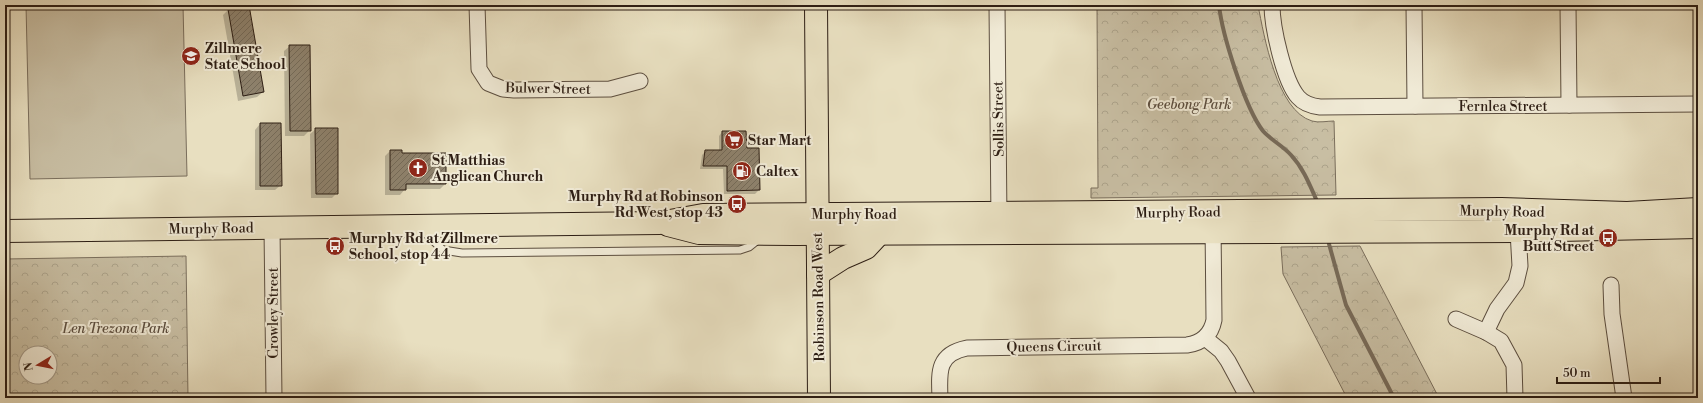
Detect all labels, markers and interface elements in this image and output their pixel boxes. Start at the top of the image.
place label: Zillmere State School [205,40,286,74]
school or university icon: Zillmere State School [180,45,202,67]
street label: Bulwer Street [504,79,591,99]
street label: Sollis Street [989,81,1009,157]
park label: Geebong Park [1147,96,1231,114]
street label: Fernlea Street [1458,98,1548,116]
supermarket icon: Star Mart [723,129,745,151]
place label: Star Mart [748,132,812,150]
place label: St Matthias Anglican Church [431,152,544,186]
church icon: St Matthias Anglican Church [407,157,429,179]
fuel station icon: Caltex [731,160,753,182]
place label: Caltex [756,163,800,181]
place label: Murphy Rd at Robinson Rd West, stop 43 [568,188,723,222]
bus stop icon: Murphy Rd at Robinson Rd West, stop 43 [726,193,748,215]
street label: Murphy Road [1459,202,1545,222]
street label: Murphy Road [1135,203,1221,223]
street label: Murphy Road [811,206,897,224]
street label: Murphy Road [168,219,254,239]
place label: Murphy Rd at Butt Street [1504,222,1595,256]
bus stop icon: Murphy Rd at Butt Street [1597,227,1619,249]
place label: Murphy Rd at Zillmere School, stop 44 [349,230,498,264]
street label: Robinson Road West [809,232,829,362]
bus stop icon: Murphy Rd at Zillmere School, stop 44 [324,235,346,257]
street label: Crowley Street [265,267,283,359]
park label: Len Trezona Park [62,320,169,338]
street label: Queens Circuit [1006,337,1102,357]
north arrow [18,345,58,385]
scale bar [1557,359,1660,385]
text: N [21,361,37,372]
text: 50 m [1563,366,1591,381]

